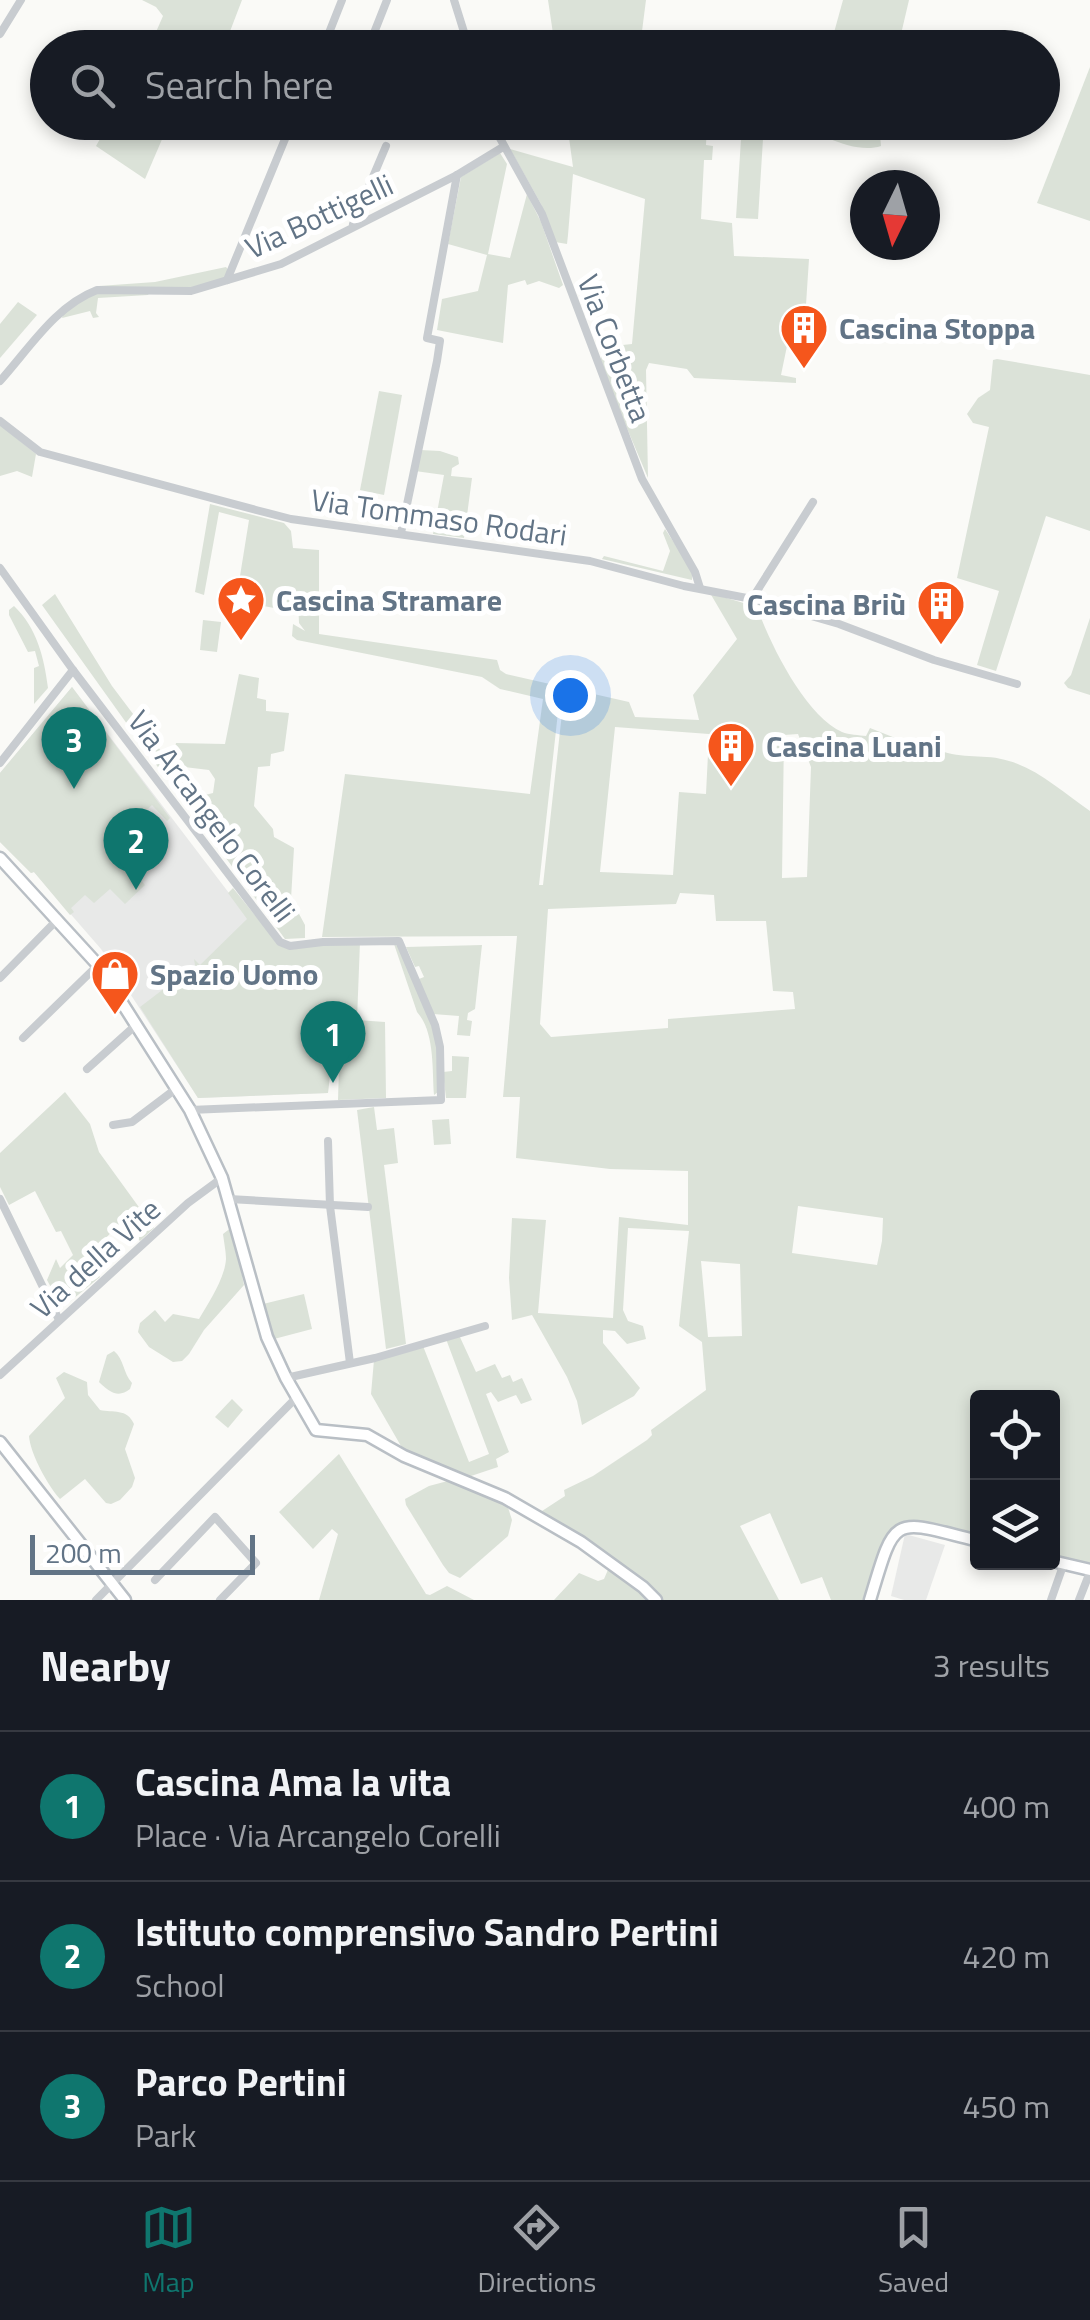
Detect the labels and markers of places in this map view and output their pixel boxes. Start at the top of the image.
building icon: Cascina Stoppa [778,302,830,370]
place label: Cascina Stoppa [839,305,1035,351]
place icon: Cascina Stramare [215,574,267,642]
place label: Cascina Stramare [276,577,502,623]
building icon: Cascina Briù [915,578,967,646]
place label: Cascina Briù [747,581,906,627]
pin: 3 [42,706,106,789]
building icon: Cascina Luani [705,720,757,788]
place label: Cascina Luani [766,723,942,769]
pin: 2 [104,808,168,890]
shop icon: Spazio Uomo [89,948,141,1016]
place label: Spazio Uomo [150,951,318,997]
pin: 1 [300,1000,366,1083]

